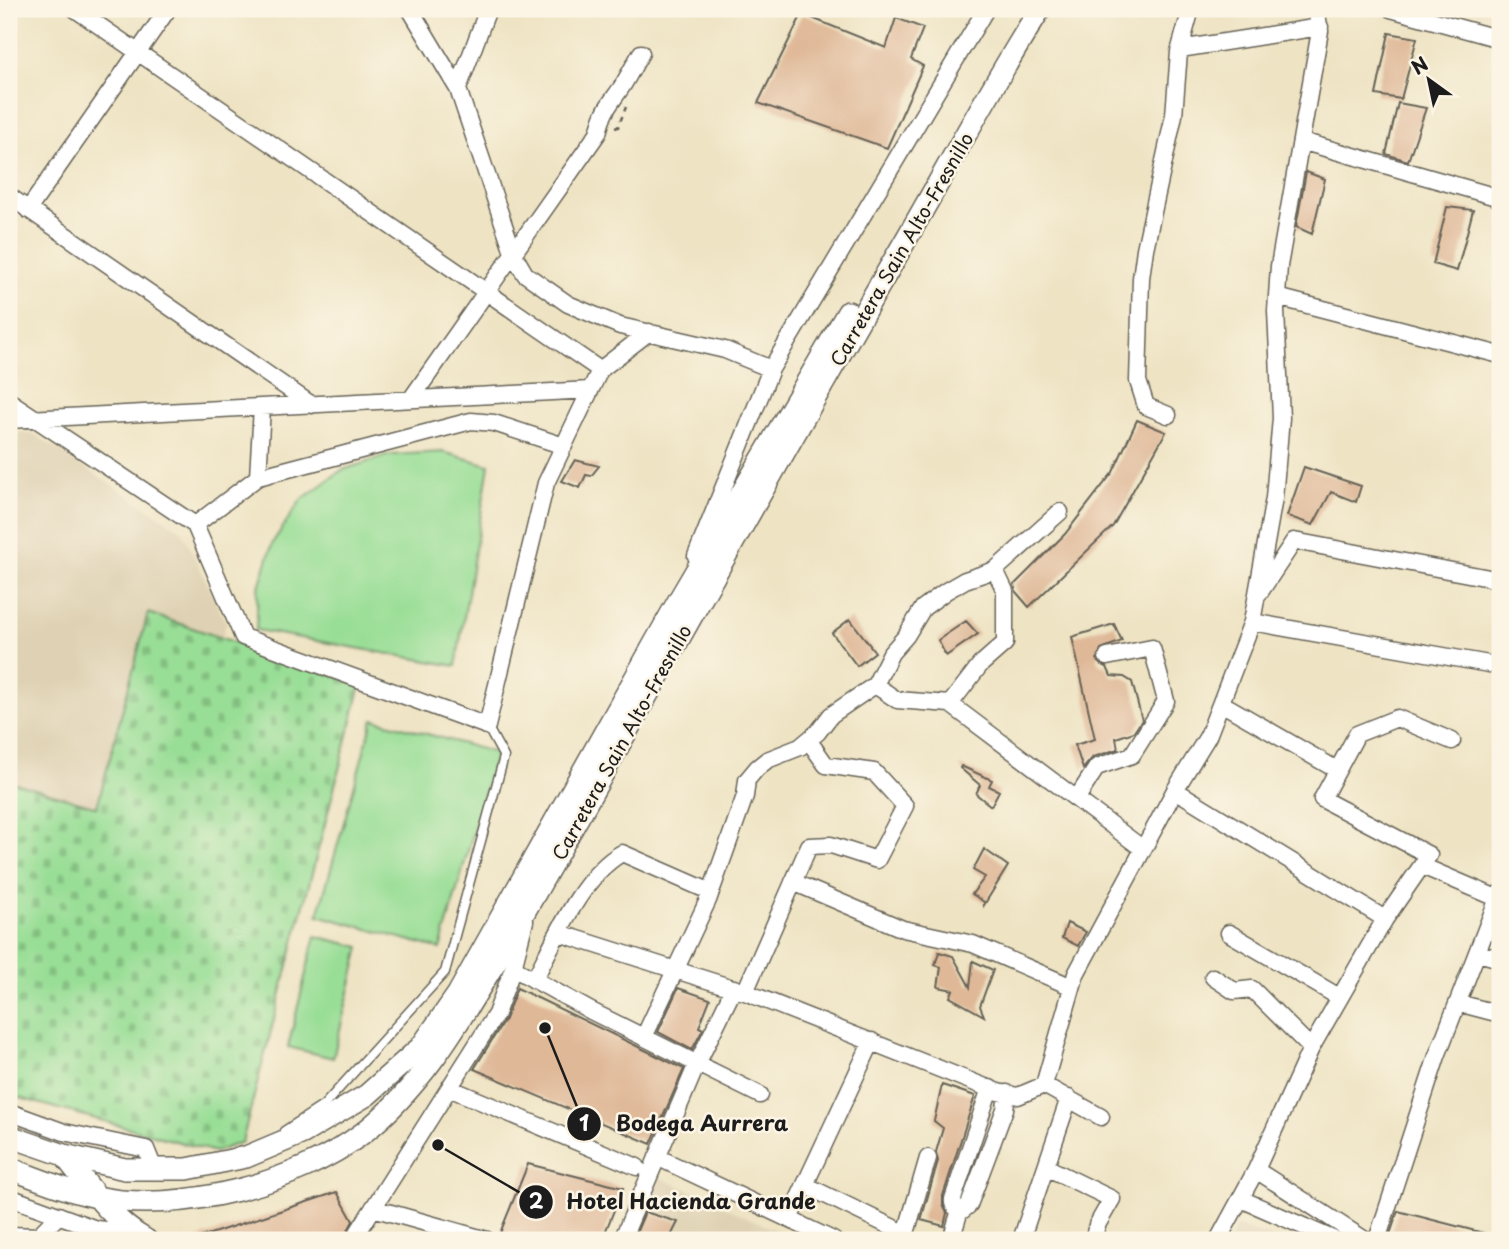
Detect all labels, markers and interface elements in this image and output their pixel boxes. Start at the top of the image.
north arrow [1394,46,1464,116]
text: N [1405,49,1433,81]
street label: Carretera Sain Alto-Fresnillo [822,127,980,371]
street label: Carretera Sain Alto-Fresnillo [544,619,698,865]
callout: Bodega Aurrera [567,1103,803,1145]
text: 1 [579,1106,589,1138]
text: Bodega Aurrera [616,1106,789,1138]
callout: Hotel Hacienda Grande [518,1181,830,1223]
text: 2 [529,1184,544,1216]
text: Hotel Hacienda Grande [566,1184,816,1216]

